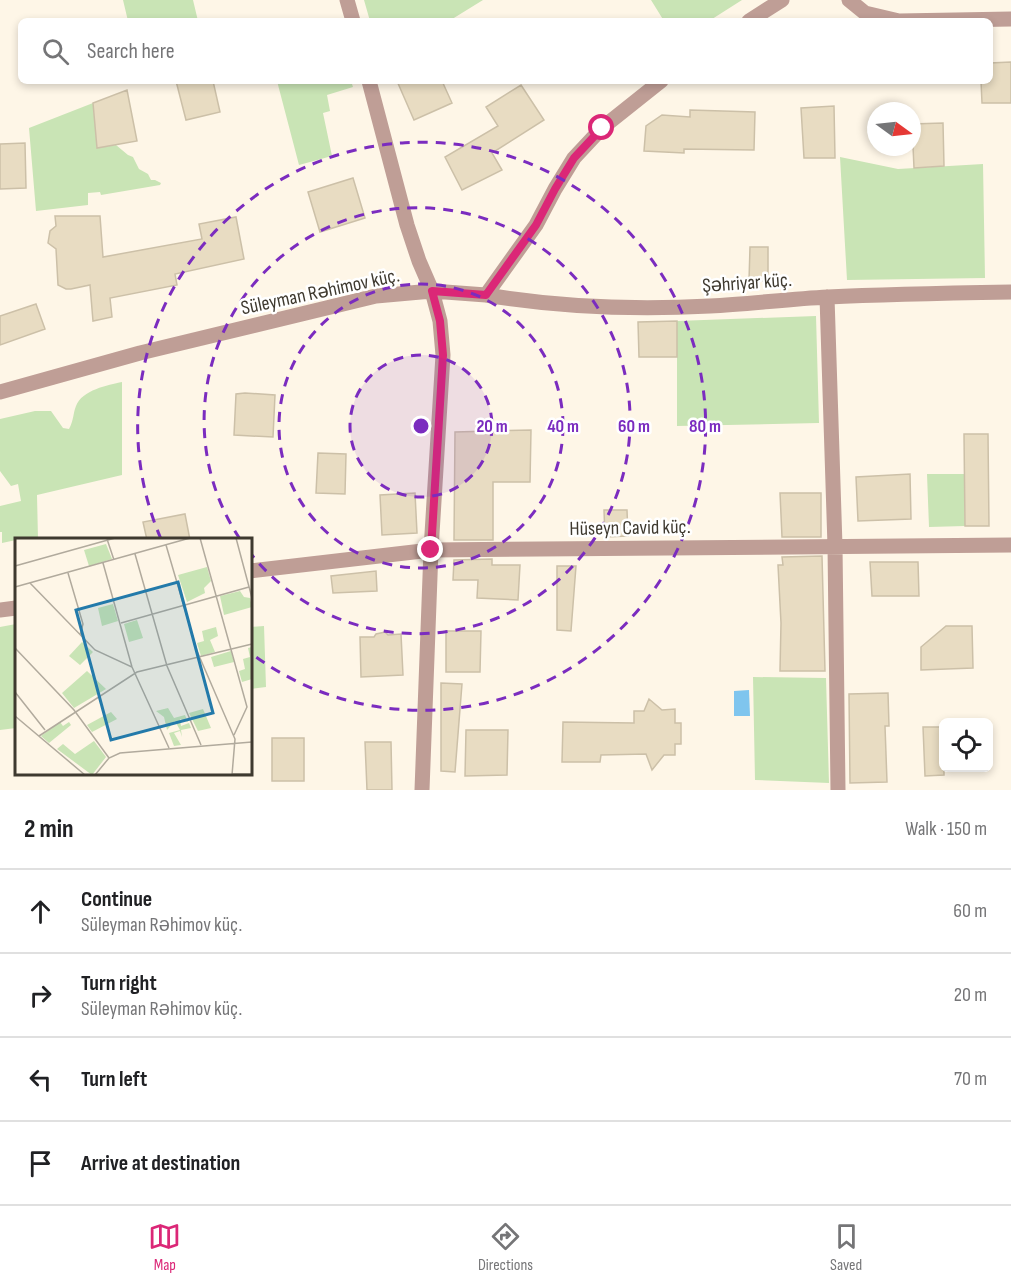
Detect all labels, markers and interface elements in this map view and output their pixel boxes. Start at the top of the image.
search box [18,18,993,84]
icon: search [39,35,72,68]
text: Search here [87,38,174,65]
north arrow [867,102,921,156]
route start [588,114,614,140]
street label: Süleyman Rəhimov küç. [239,263,402,320]
street label: Şəhriyar küç. [701,268,793,298]
centre of rings [411,416,431,436]
text: 20 m [476,416,508,437]
text: 40 m [547,416,579,437]
text: 60 m [618,416,650,437]
text: 80 m [689,416,721,437]
street label: Hüseyn Cavid küç. [569,515,691,541]
route end [417,536,443,562]
inset map [15,538,252,775]
map controls [939,718,993,772]
button: locate [939,718,993,772]
text: 2 min [24,814,74,845]
text: Walk · 150 m [905,817,987,841]
text: Continue [81,886,152,913]
icon: ahead [24,895,57,928]
text: 60 m [953,899,987,923]
text: Süleyman Rəhimov küç. [81,913,242,937]
text: Turn right [81,970,157,997]
icon: right [24,979,57,1012]
text: 20 m [954,983,987,1007]
text: Süleyman Rəhimov küç. [81,997,242,1021]
icon: left [24,1063,57,1096]
text: Turn left [81,1066,147,1093]
text: 70 m [954,1067,987,1091]
icon: arrive [24,1147,57,1180]
text: Arrive at destination [81,1150,240,1177]
tab: Map [148,1220,181,1275]
tab: Directions [478,1220,533,1275]
tab: Saved [830,1220,863,1275]

